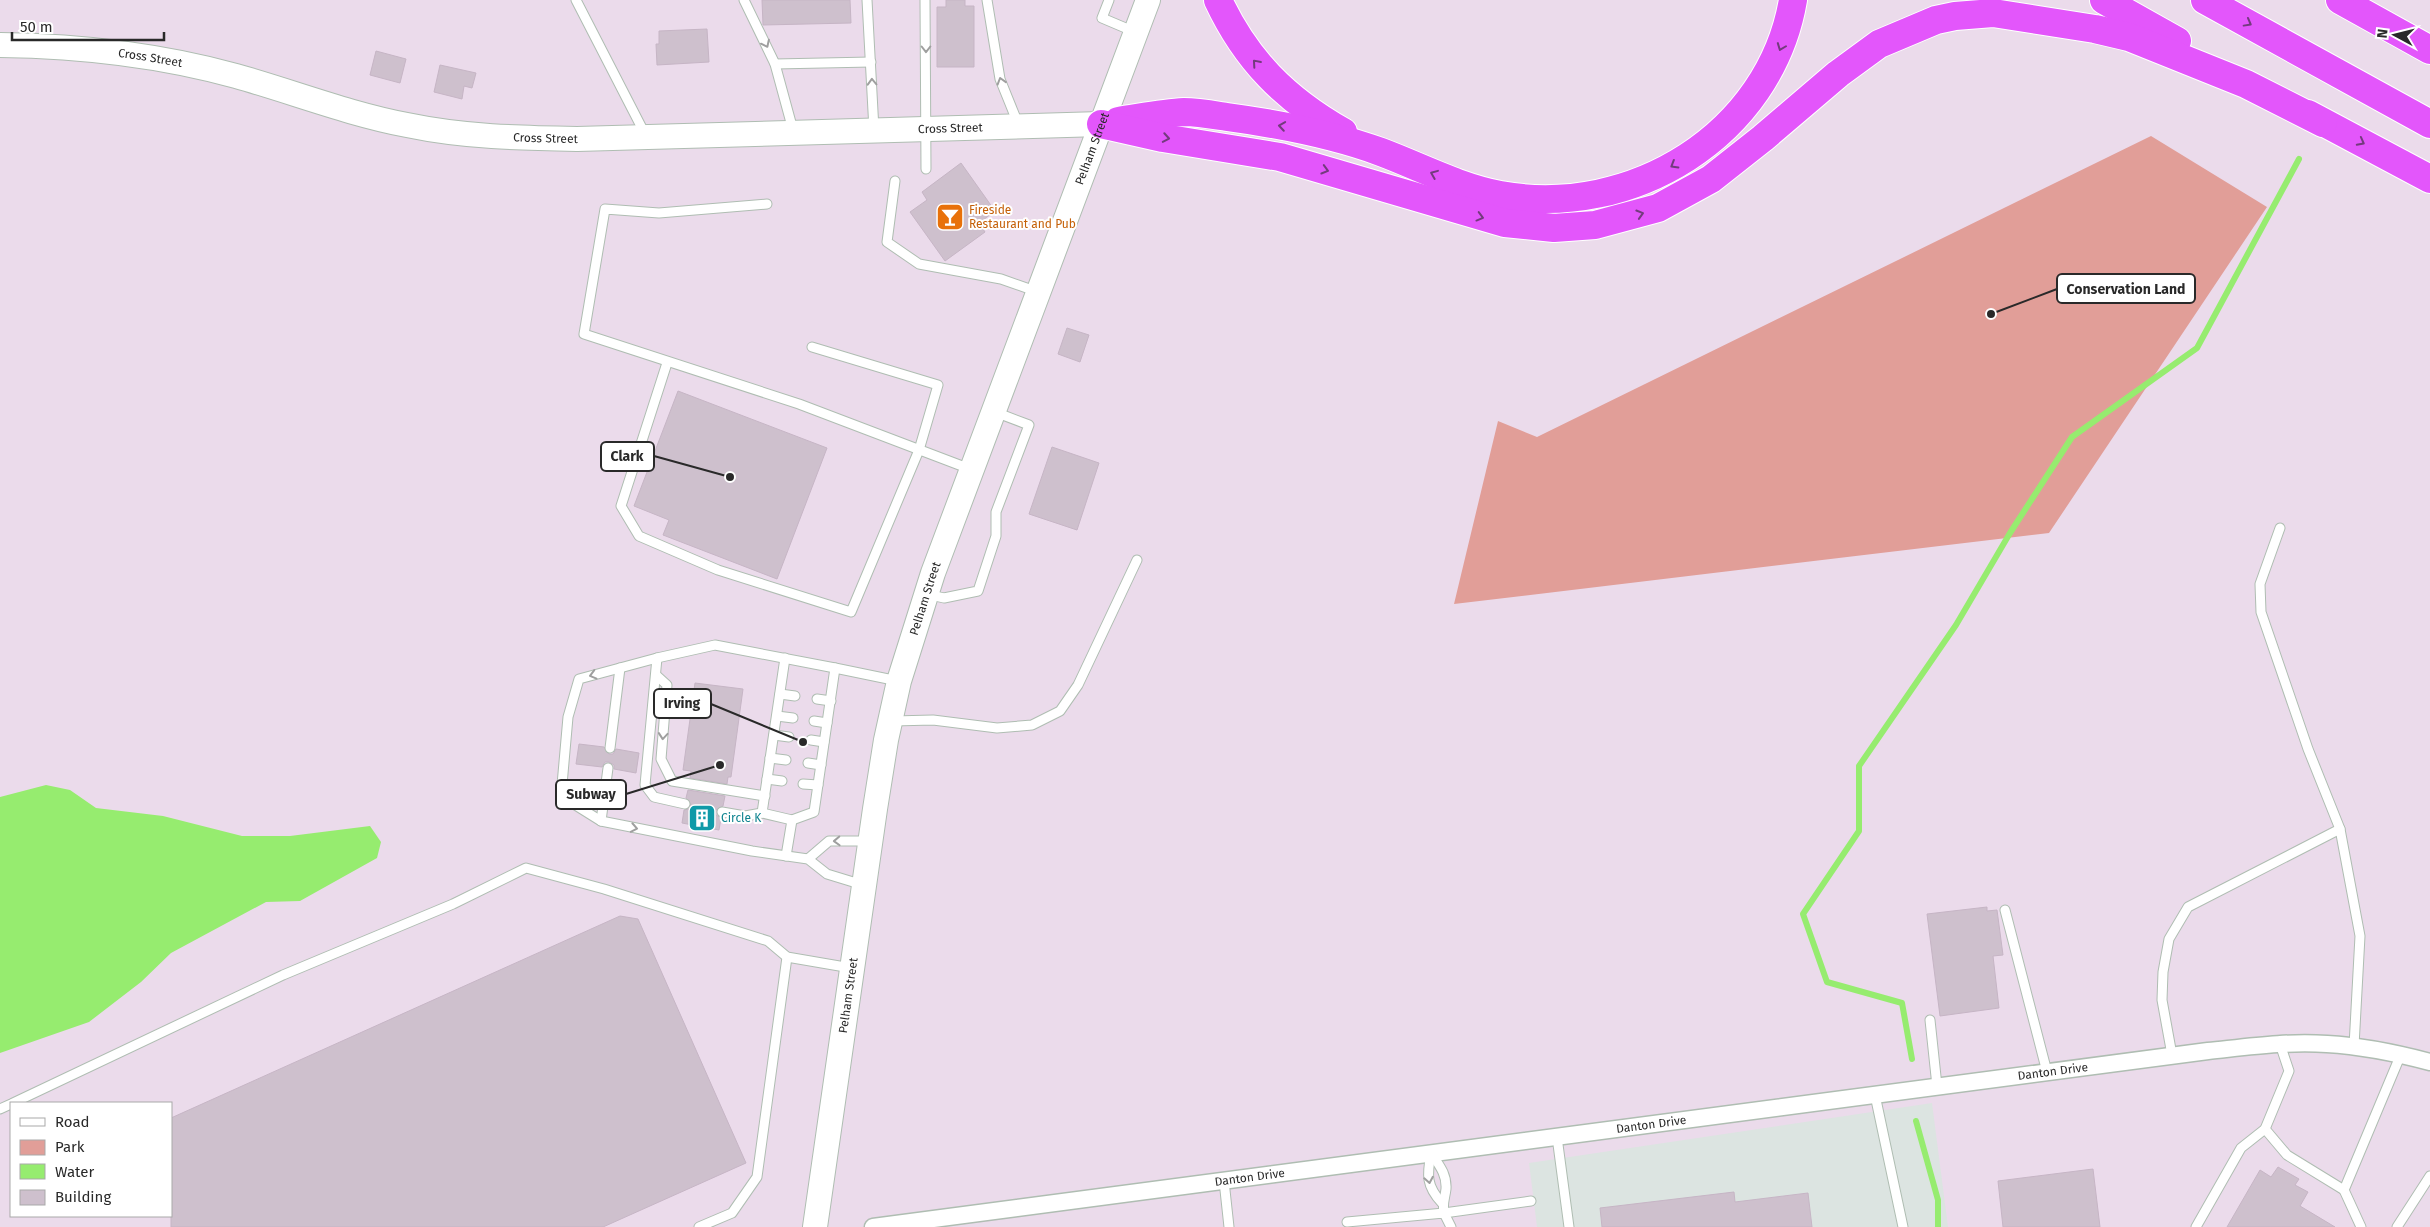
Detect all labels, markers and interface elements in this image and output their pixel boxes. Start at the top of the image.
scale bar [12,10,165,42]
north arrow [2370,10,2420,60]
one-way arrow [2243,17,2252,27]
text: 50 m [20,18,53,36]
text: N [2374,28,2392,39]
one-way arrow [759,39,770,48]
one-way arrow [1777,42,1787,51]
one-way arrow [921,45,931,53]
street label: Cross Street [117,46,184,70]
one-way arrow [1253,59,1262,68]
one-way arrow [867,77,877,85]
one-way arrow [997,77,1007,86]
street label: Pelham Street [1072,110,1112,187]
street label: Cross Street [918,120,984,136]
one-way arrow [1278,121,1286,131]
street label: Cross Street [513,130,579,146]
one-way arrow [1162,132,1170,142]
one-way arrow [2355,136,2364,146]
one-way arrow [1671,159,1680,169]
one-way arrow [1320,164,1329,174]
one-way arrow [1430,170,1439,180]
bar icon: Fireside Restaurant and Pub [935,202,965,232]
place label: Fireside Restaurant and Pub [969,203,1076,231]
one-way arrow [1636,209,1644,219]
one-way arrow [1476,211,1485,222]
callout: Conservation Land [2057,274,2195,303]
text: Conservation Land [2067,281,2185,298]
callout: Clark [601,442,654,471]
text: Clark [610,448,644,465]
street label: Pelham Street [907,559,944,637]
one-way arrow [588,669,597,680]
callout: Irving [654,689,711,718]
text: Irving [664,695,701,712]
one-way arrow [658,732,669,740]
callout: Subway [556,780,626,809]
text: Subway [566,786,616,803]
building icon: Circle K [687,803,717,833]
place label: Circle K [721,811,762,825]
one-way arrow [630,822,639,833]
one-way arrow [832,836,840,847]
street label: Pelham Street [836,956,861,1034]
street label: Danton Drive [2017,1060,2089,1083]
legend [10,1102,172,1217]
text: Road [55,1113,90,1131]
street label: Danton Drive [1615,1113,1687,1136]
text: Park [55,1138,85,1156]
text: Water [55,1163,94,1181]
street label: Danton Drive [1214,1166,1286,1189]
one-way arrow [1424,1176,1434,1185]
text: Building [55,1188,111,1206]

